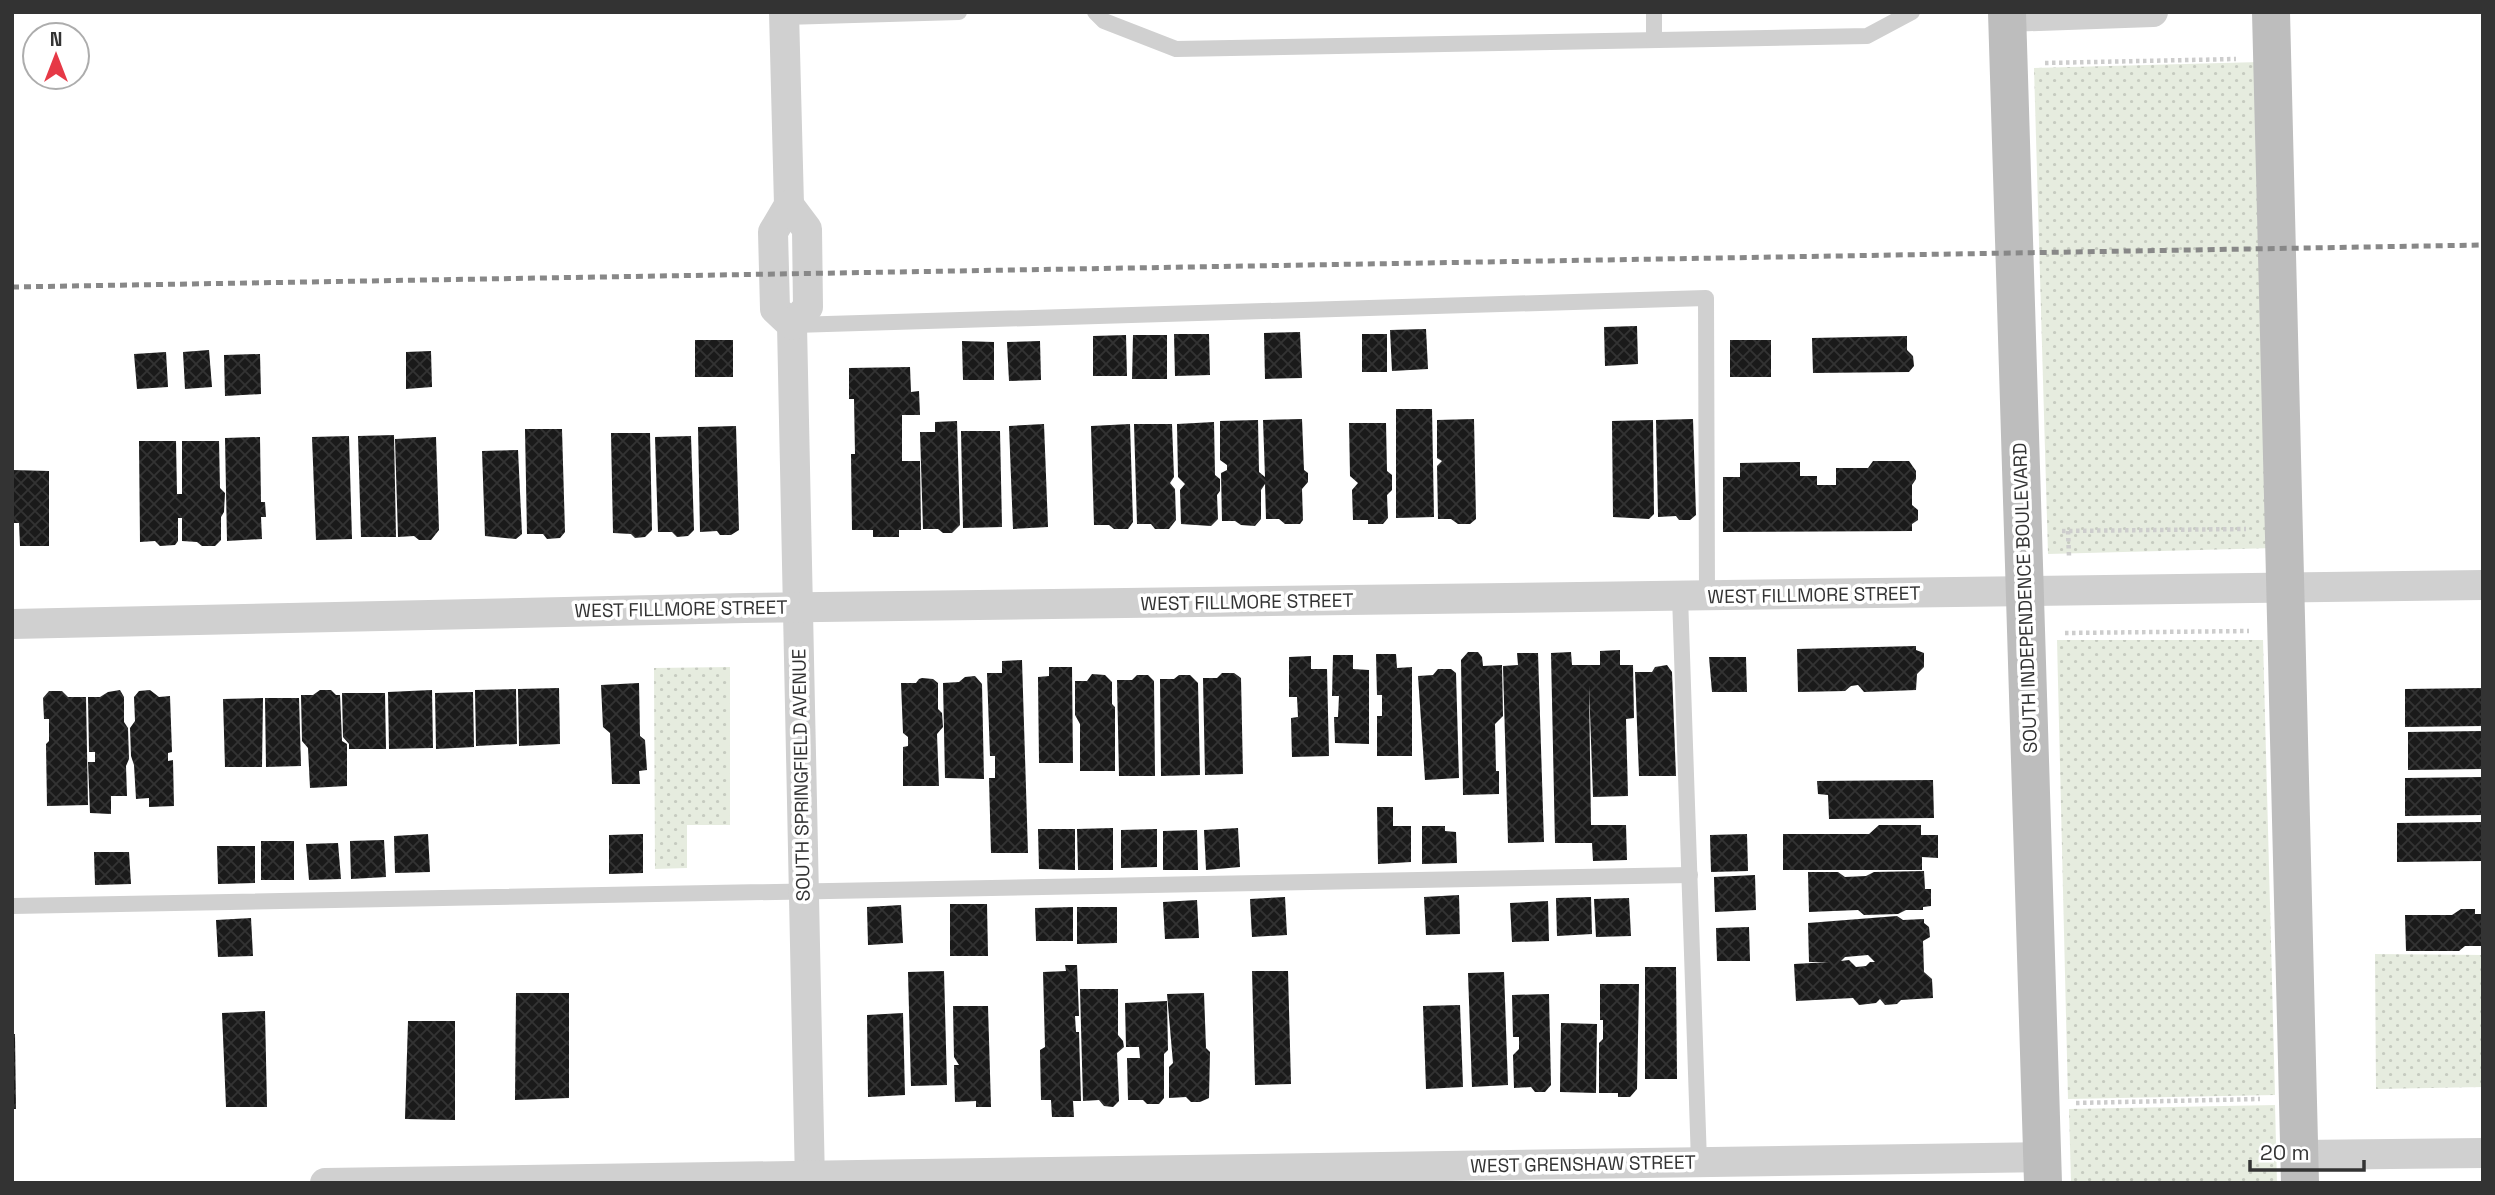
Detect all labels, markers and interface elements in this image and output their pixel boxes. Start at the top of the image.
north arrow [21,21,91,91]
text: N [50,27,62,52]
street label: SOUTH INDEPENDENCE BOULEVARD [2007,442,2043,754]
street label: WEST FILLMORE STREET [1707,581,1921,609]
street label: WEST FILLMORE STREET [1140,588,1354,616]
street label: WEST FILLMORE STREET [574,595,788,623]
street label: SOUTH SPRINGFIELD AVENUE [786,648,816,902]
scale bar [2250,1128,2364,1172]
text: 20 m [2260,1139,2310,1166]
street label: WEST GRENSHAW STREET [1470,1150,1696,1178]

